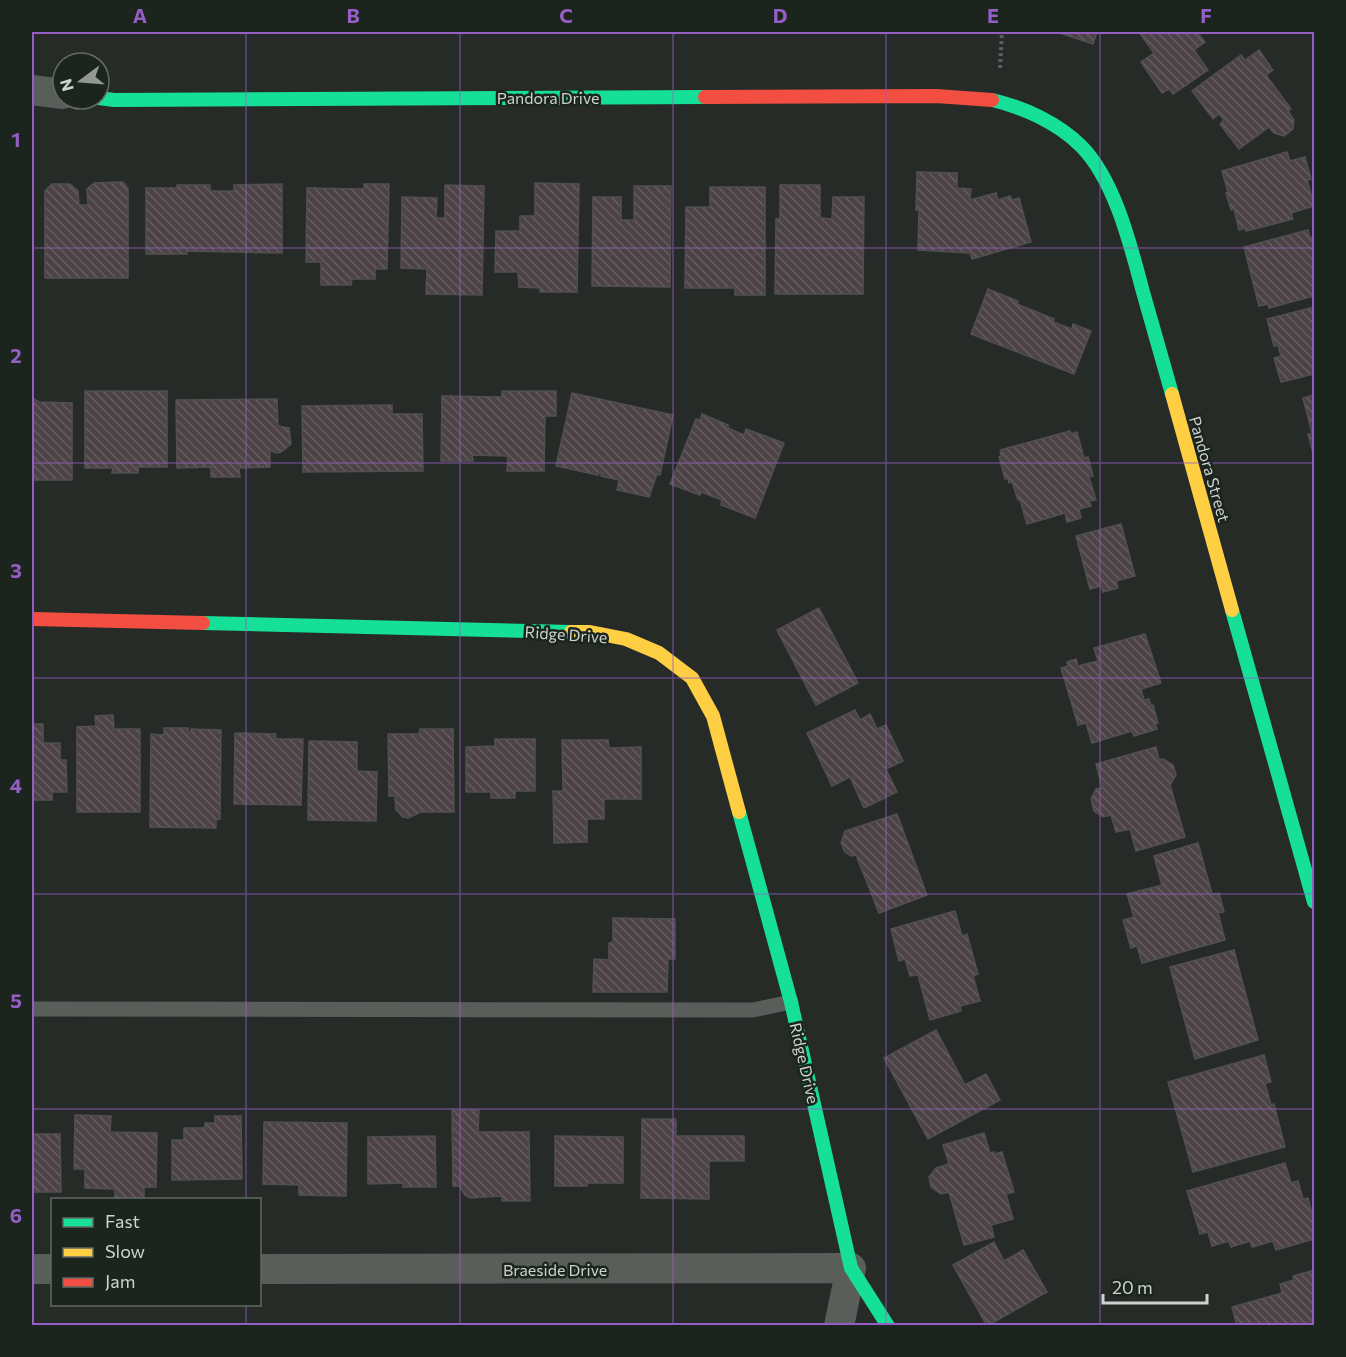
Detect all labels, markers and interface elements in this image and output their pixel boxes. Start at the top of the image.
text: A [133,3,147,27]
text: B [346,3,360,27]
text: C [559,3,573,27]
text: D [773,3,787,27]
text: E [987,3,999,27]
text: F [1200,3,1212,27]
north arrow [51,51,111,111]
text: N [55,77,77,94]
street label: Pandora Drive [497,88,599,107]
text: 1 [11,127,21,151]
text: 2 [10,343,22,367]
street label: Pandora Street [1186,414,1234,525]
text: 3 [10,558,22,582]
street label: Ridge Drive [524,622,608,646]
text: 4 [10,773,22,797]
text: 5 [10,988,22,1012]
street label: Ridge Drive [786,1021,824,1105]
legend [51,1198,261,1306]
text: 6 [10,1203,22,1227]
text: Fast [105,1210,140,1232]
text: Slow [105,1240,145,1262]
street label: Braeside Drive [503,1260,607,1279]
scale bar [1103,1267,1206,1305]
text: Jam [105,1270,135,1292]
text: 20 m [1112,1276,1153,1298]

